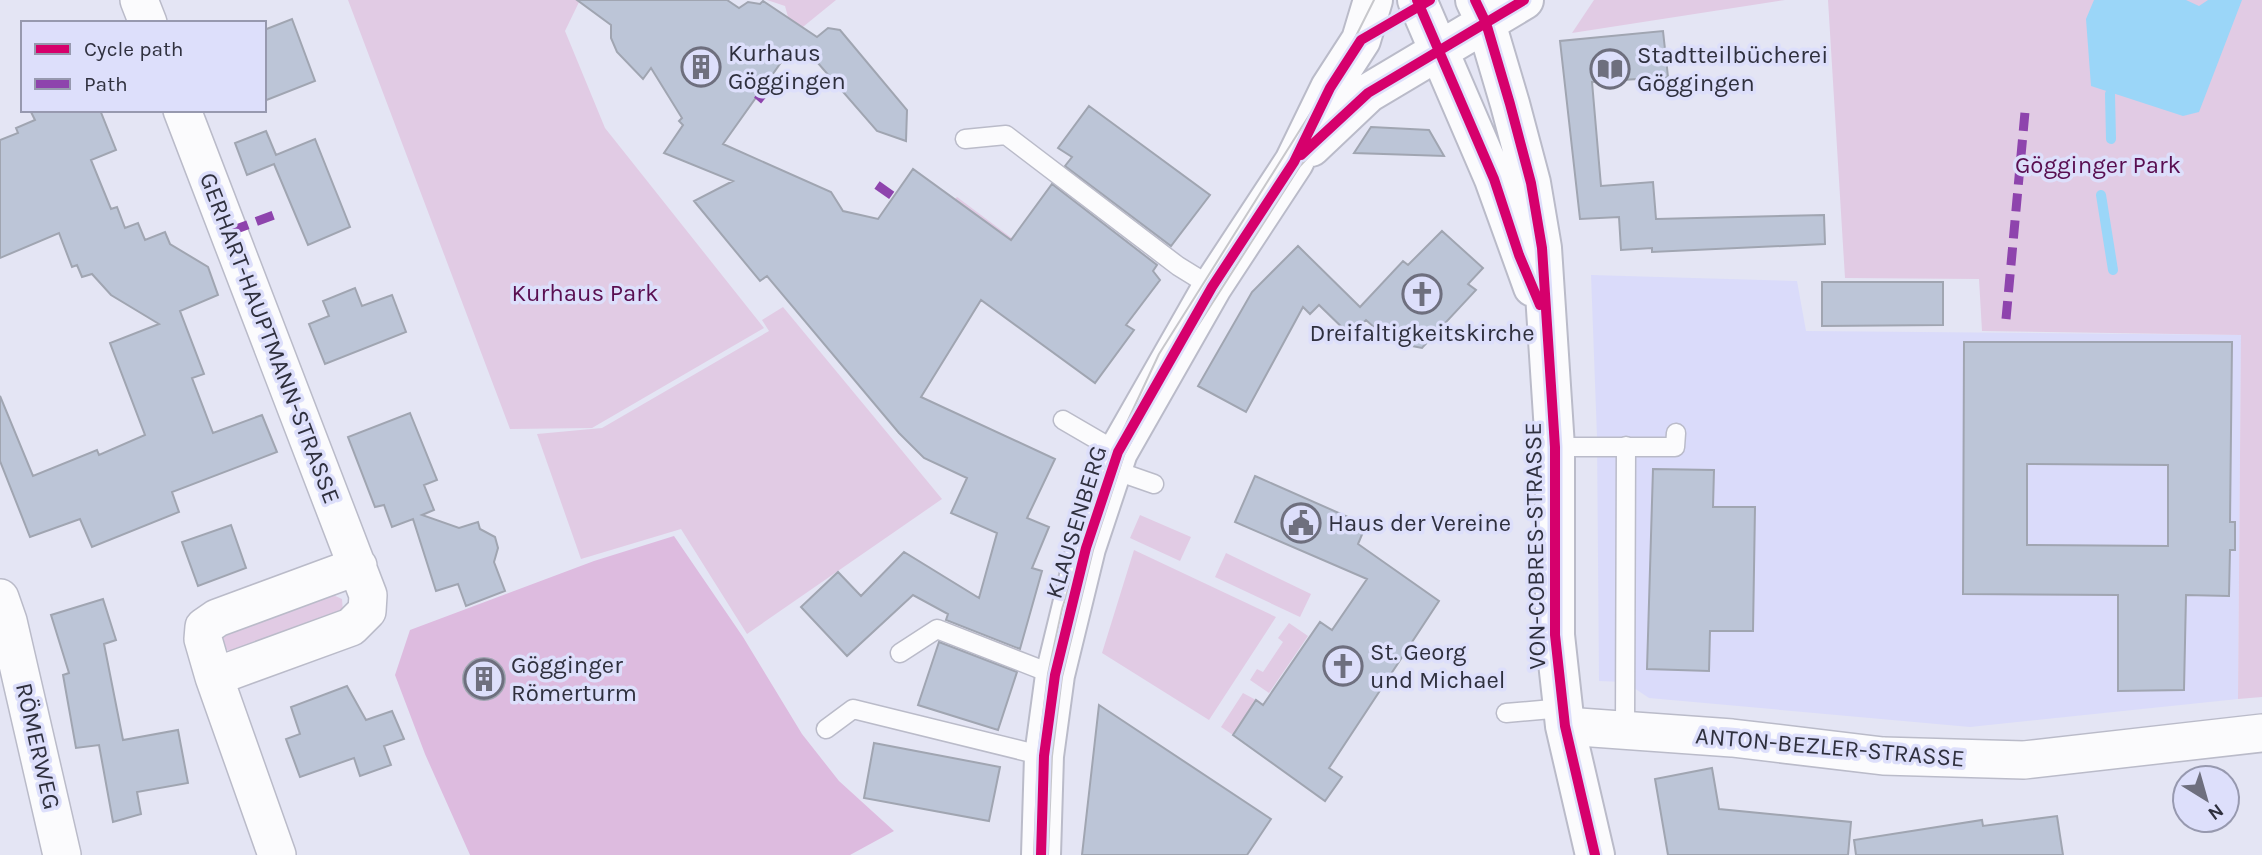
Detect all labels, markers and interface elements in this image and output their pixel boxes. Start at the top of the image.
legend [21,21,266,112]
text: Cycle path [84,37,184,61]
place label: Kurhaus Göggingen [728,39,846,95]
place label: Stadtteilbücherei Göggingen [1637,41,1828,97]
building icon: Kurhaus Göggingen [680,46,722,88]
library icon: Stadtteilbücherei Göggingen [1589,48,1631,90]
text: Path [84,72,128,96]
park label: Gögginger Park [2015,151,2181,179]
street label: GERHART-HAUPTMANN-STRASSE [194,169,346,507]
church icon: Dreifaltigkeitskirche [1401,273,1443,315]
park label: Kurhaus Park [511,279,659,307]
place label: Dreifaltigkeitskirche [1309,319,1535,347]
street label: VON-COBRES-STRASSE [1519,422,1551,670]
street label: KLAUSENBERG [1039,442,1113,602]
public building icon: Haus der Vereine [1280,502,1322,544]
place label: Haus der Vereine [1328,509,1511,537]
place label: St. Georg und Michael [1370,638,1506,694]
church icon: St. Georg und Michael [1322,645,1364,687]
place label: Gögginger Römerturm [511,651,637,707]
building icon: Gögginger Römerturm [463,658,505,700]
street label: RÖMERWEG [10,680,66,812]
street label: ANTON-BEZLER-STRASSE [1694,721,1966,773]
north arrow [2171,764,2241,834]
text: N [2204,799,2228,825]

